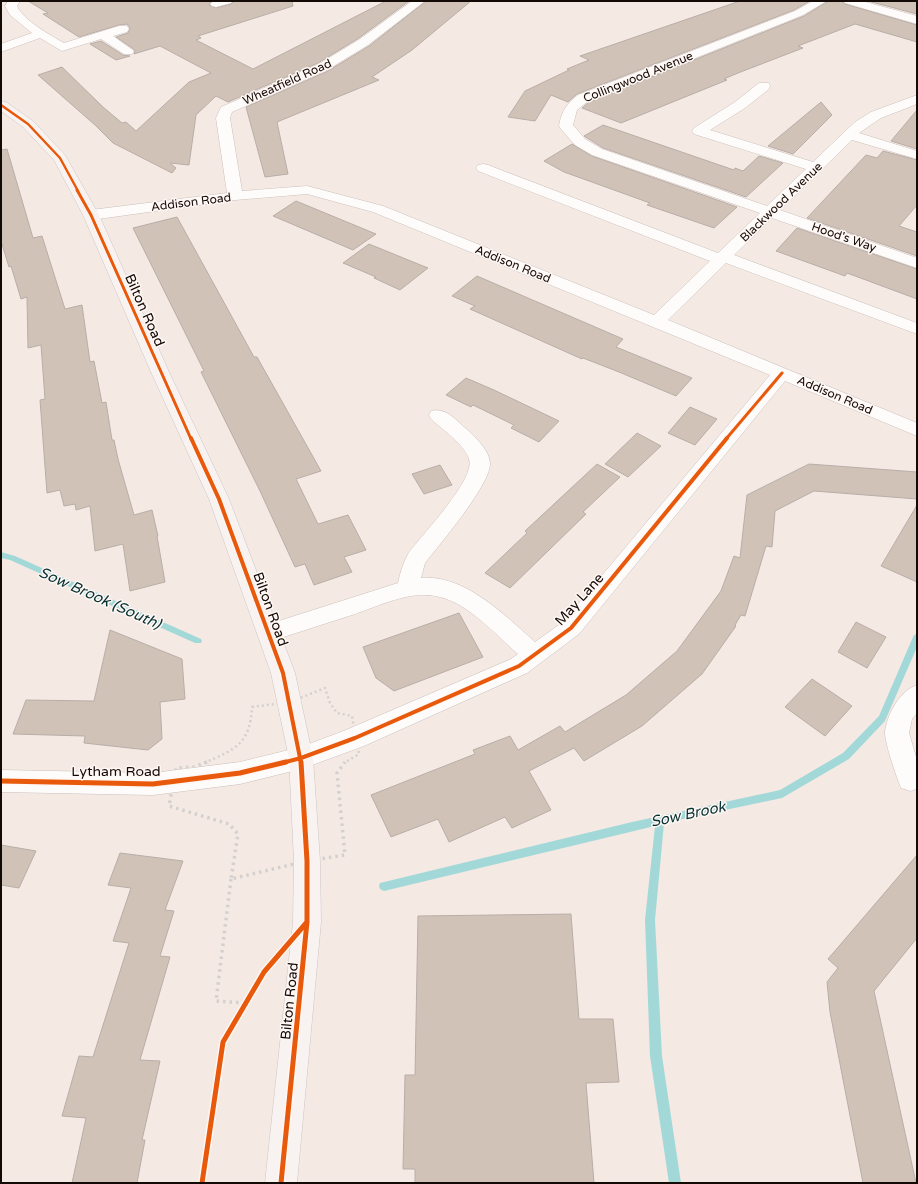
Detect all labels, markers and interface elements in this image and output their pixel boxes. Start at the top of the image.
street label: Collingwood Avenue [581,49,695,105]
street label: Wheatfield Road [240,56,334,108]
street label: Blackwood Avenue [737,159,825,245]
street label: Addison Road [150,190,232,214]
street label: Hood's Way [810,219,879,255]
street label: Addison Road [473,242,553,286]
street label: Bilton Road [121,271,168,349]
street label: Addison Road [795,373,875,417]
water label: Sow Brook (South) [36,563,165,634]
street label: Bilton Road [249,570,292,649]
street label: May Lane [551,570,607,629]
street label: Lytham Road [71,763,161,780]
water label: Sow Brook [649,797,729,831]
street label: Bilton Road [277,962,302,1041]

